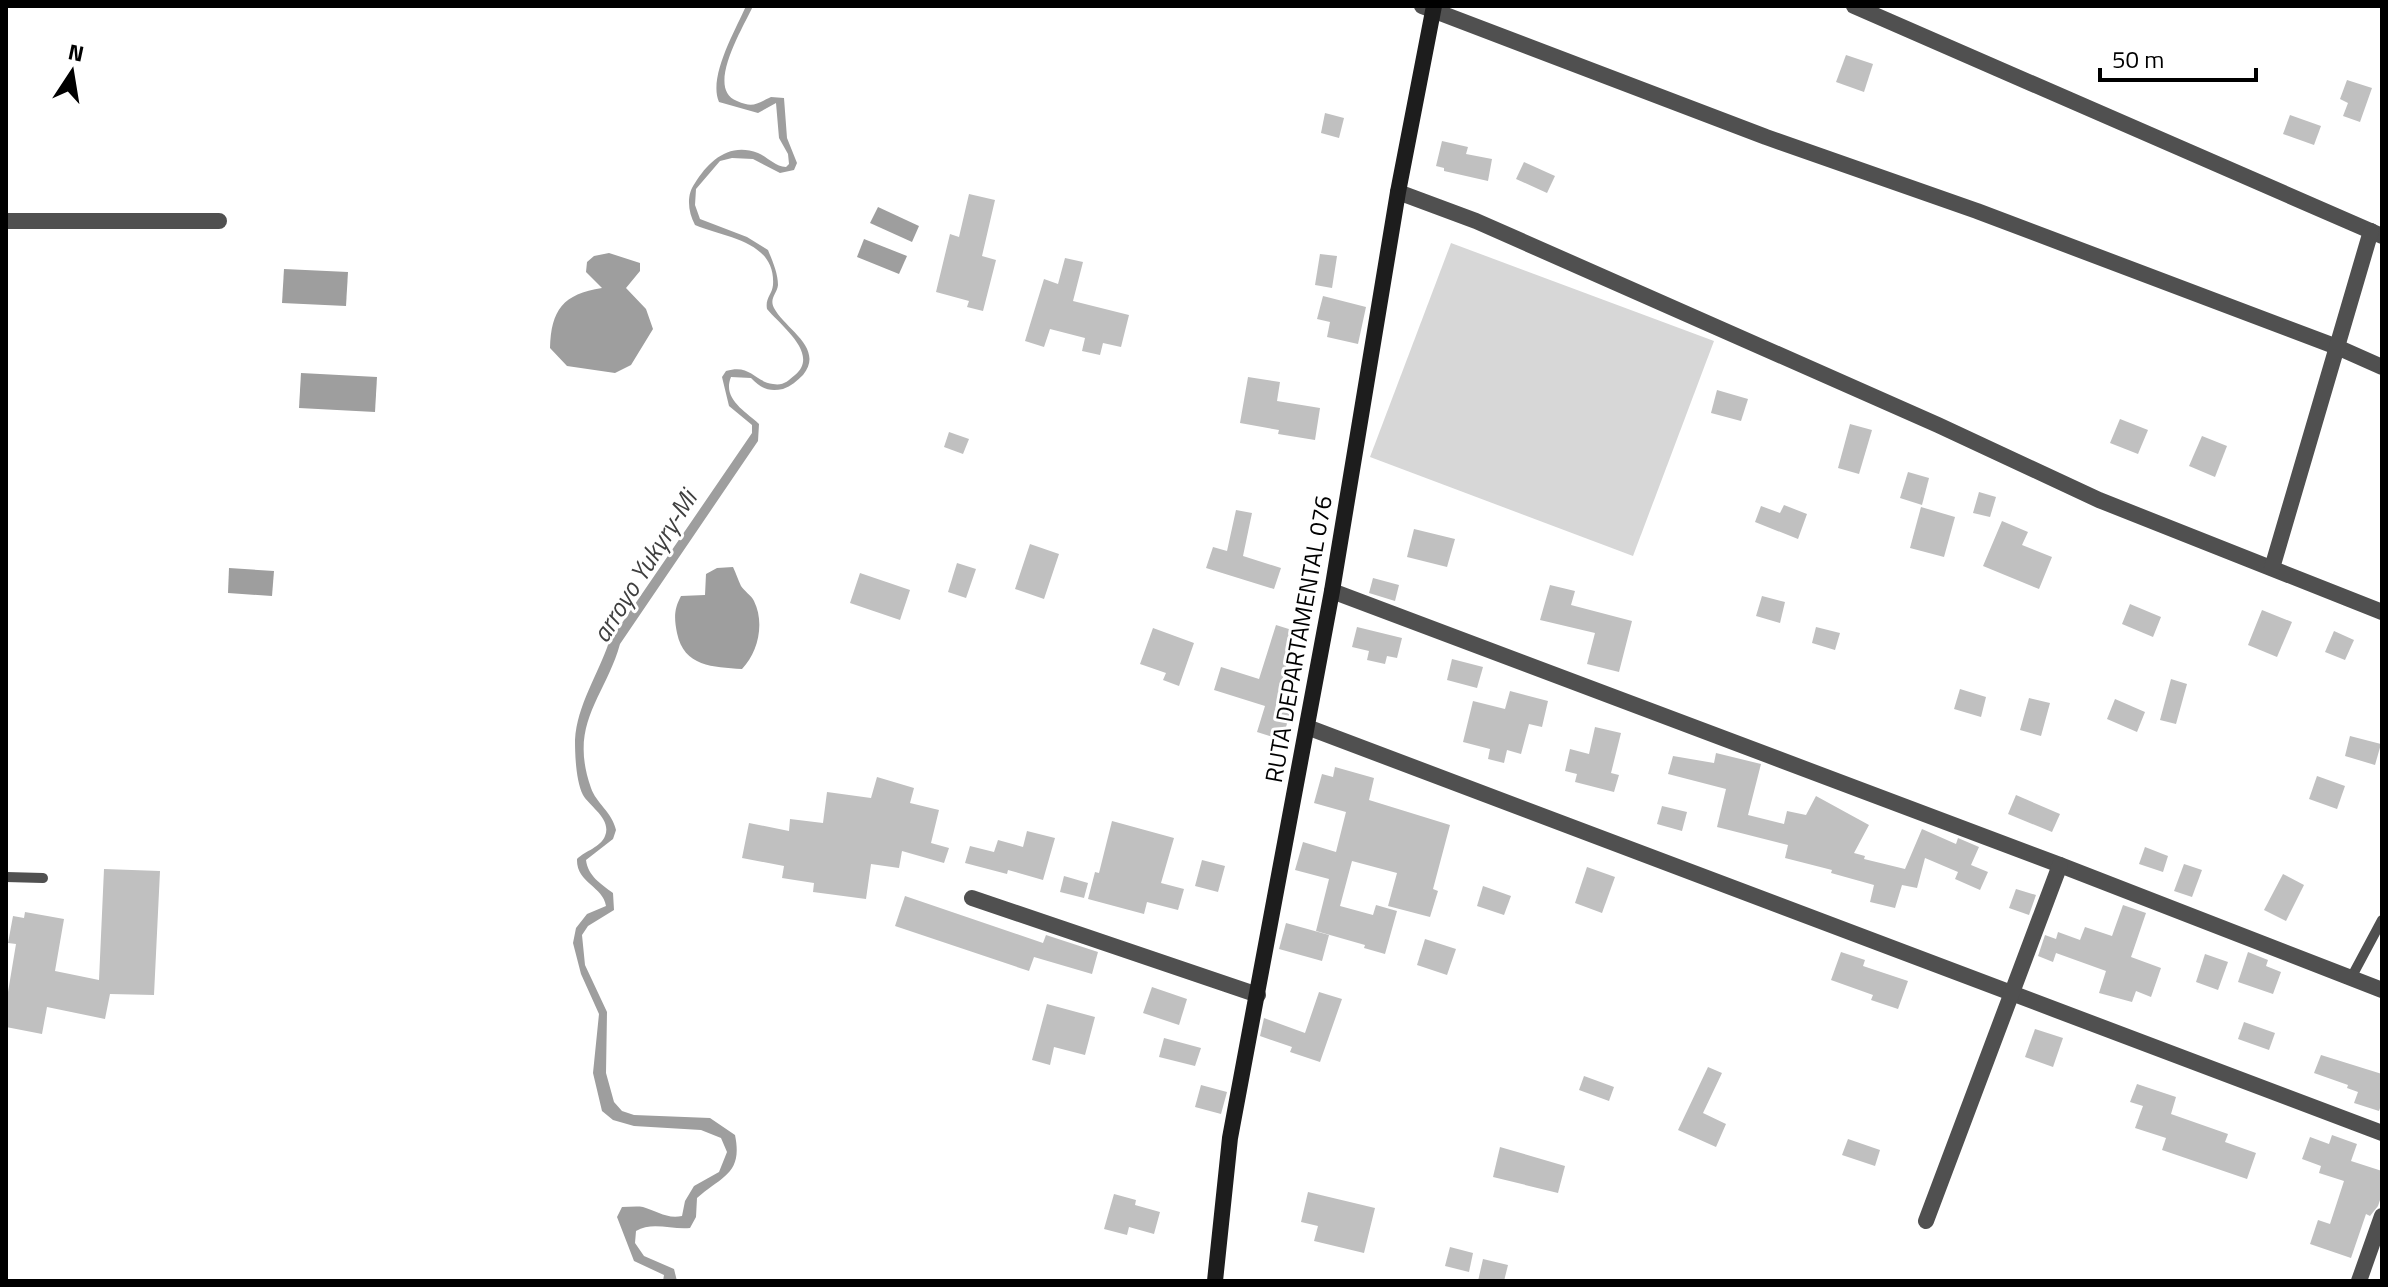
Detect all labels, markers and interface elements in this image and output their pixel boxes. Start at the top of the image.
north arrow [32,32,112,112]
scale bar [2100,32,2256,82]
text: N [65,34,87,71]
text: 50 m [2112,41,2164,77]
water label: arroyo Yukyry-Mi [582,480,708,650]
street label: RUTA DEPARTAMENTAL 076 [1255,493,1341,785]

